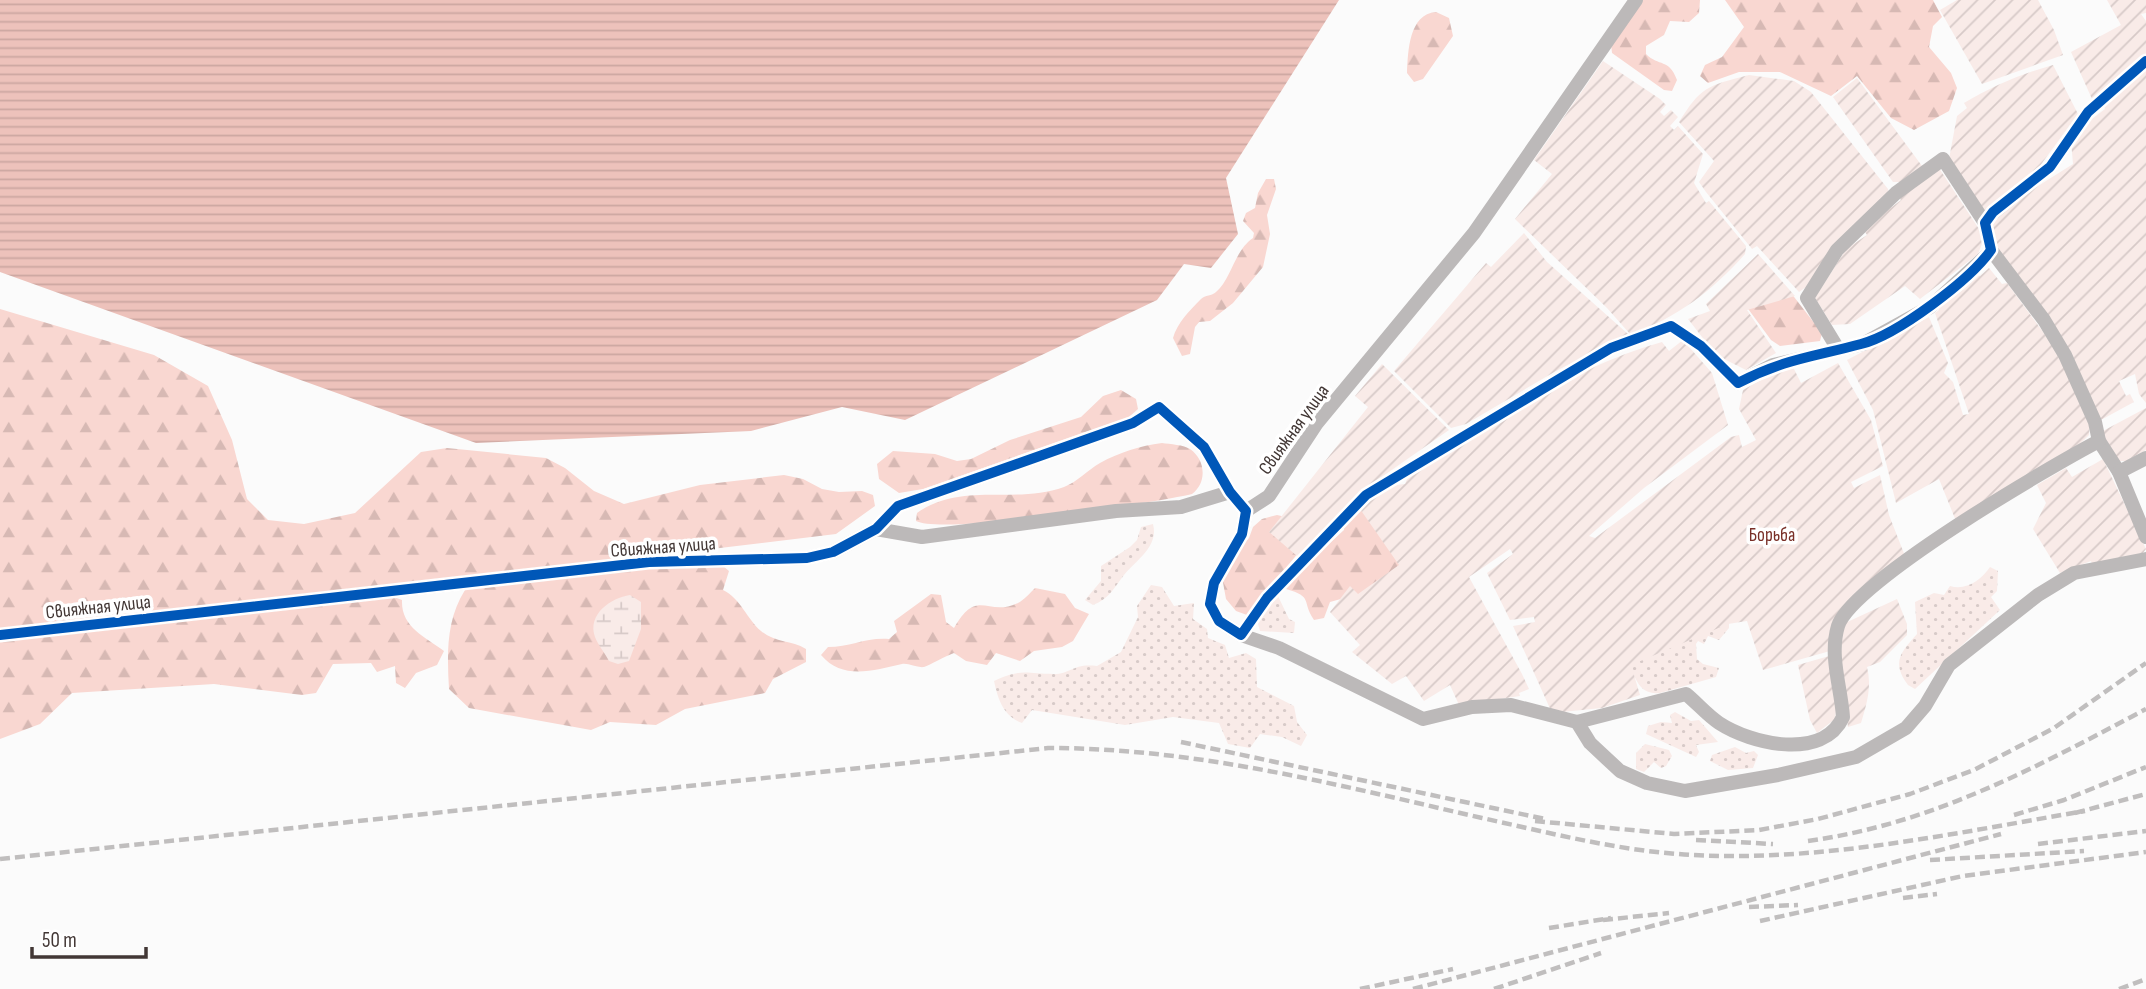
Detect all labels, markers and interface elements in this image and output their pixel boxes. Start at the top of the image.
street label: Свияжная улица [1254,380,1335,479]
park label: Борьба [1749,524,1795,547]
street label: Свияжная улица [610,532,717,563]
street label: Свияжная улица [45,591,152,624]
scale bar [32,916,145,960]
text: 50 m [42,928,77,953]

